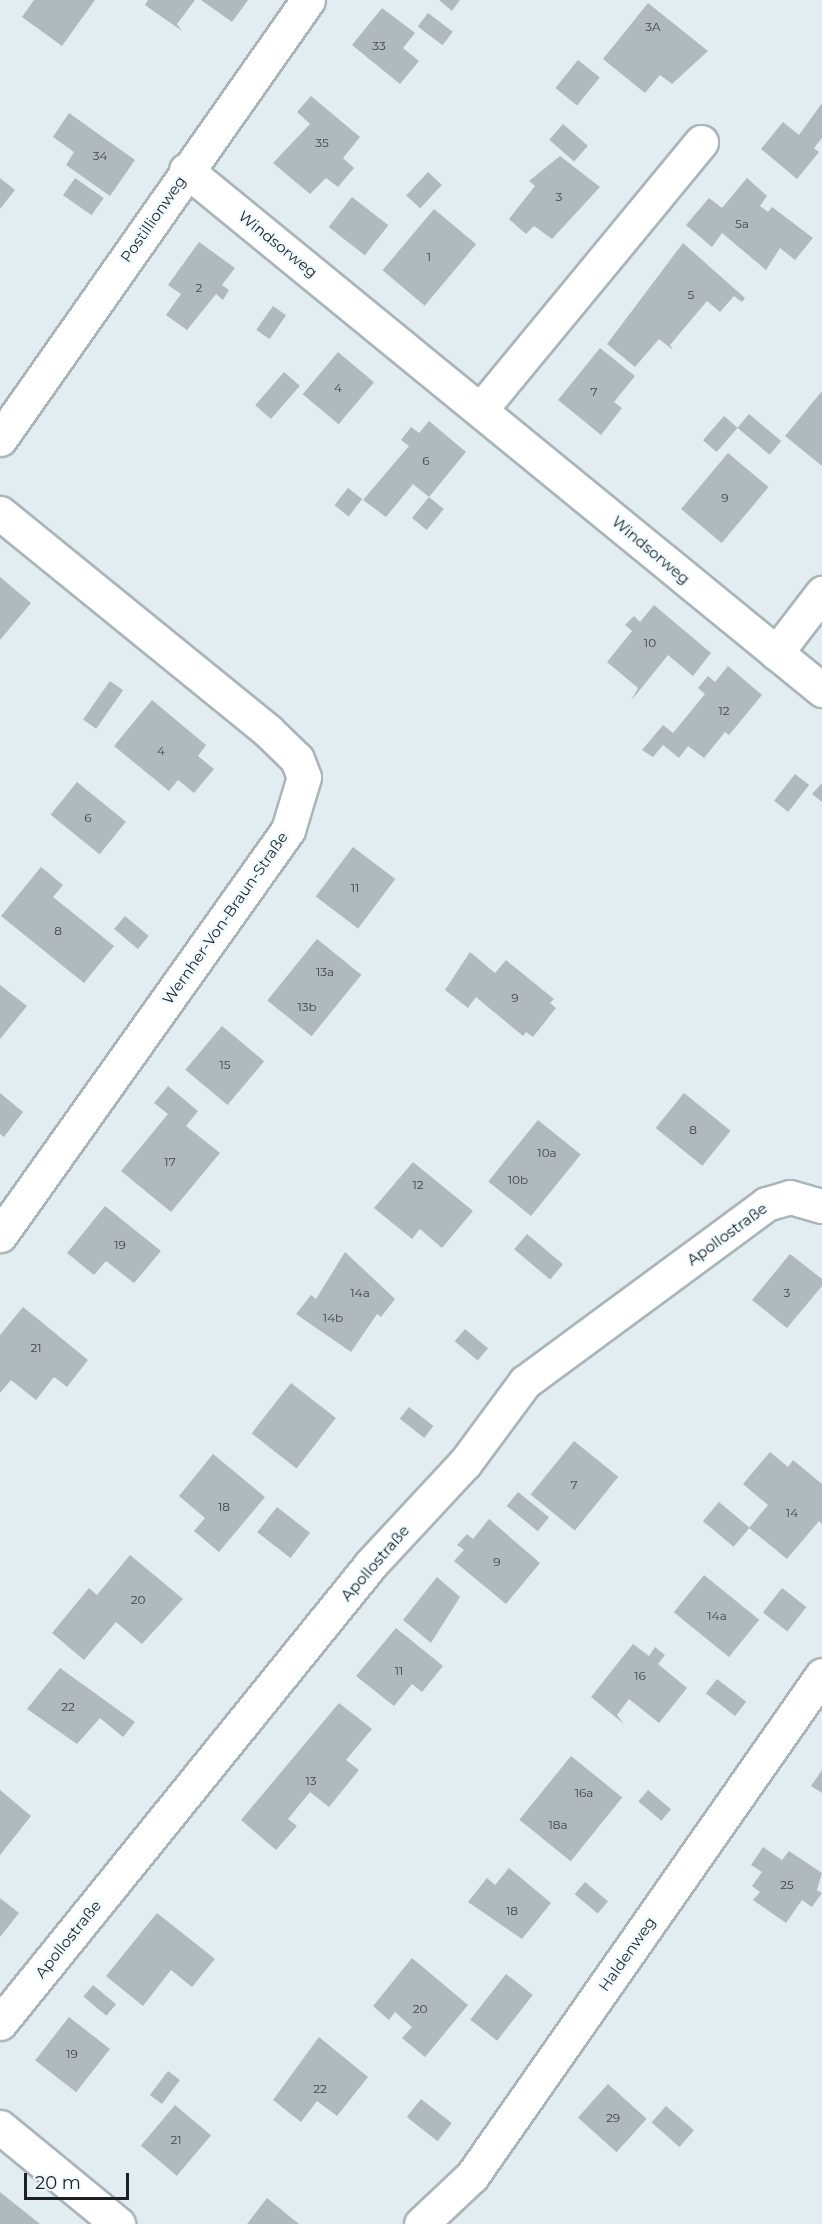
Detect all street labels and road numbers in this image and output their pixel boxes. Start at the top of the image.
street label: Postillionweg [117,172,189,266]
street label: Windsorweg [235,207,321,281]
street label: Windsorweg [608,512,694,588]
street label: Wernher-Von-Braun-Straße [158,828,292,1008]
street label: Apollostraße [683,1199,771,1269]
street label: Apollostraße [337,1521,413,1605]
street label: Apollostraße [31,1897,105,1981]
street label: Haldenweg [595,1913,659,1995]

